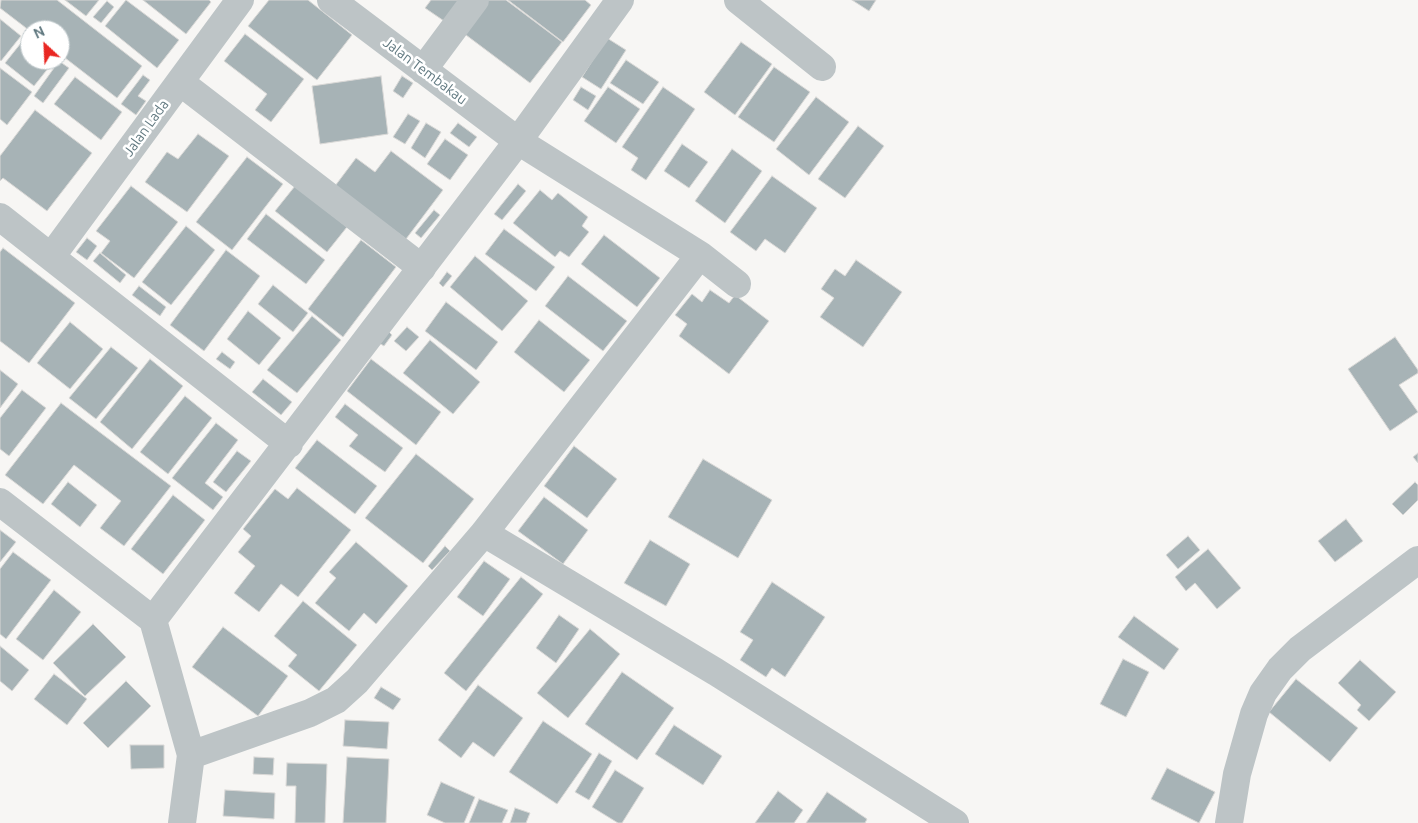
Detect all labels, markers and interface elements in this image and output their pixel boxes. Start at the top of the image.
north arrow [20,20,70,70]
text: N [31,23,47,42]
street label: Jalan Tembakau [380,34,470,108]
street label: Jalan Lada [120,96,172,160]

